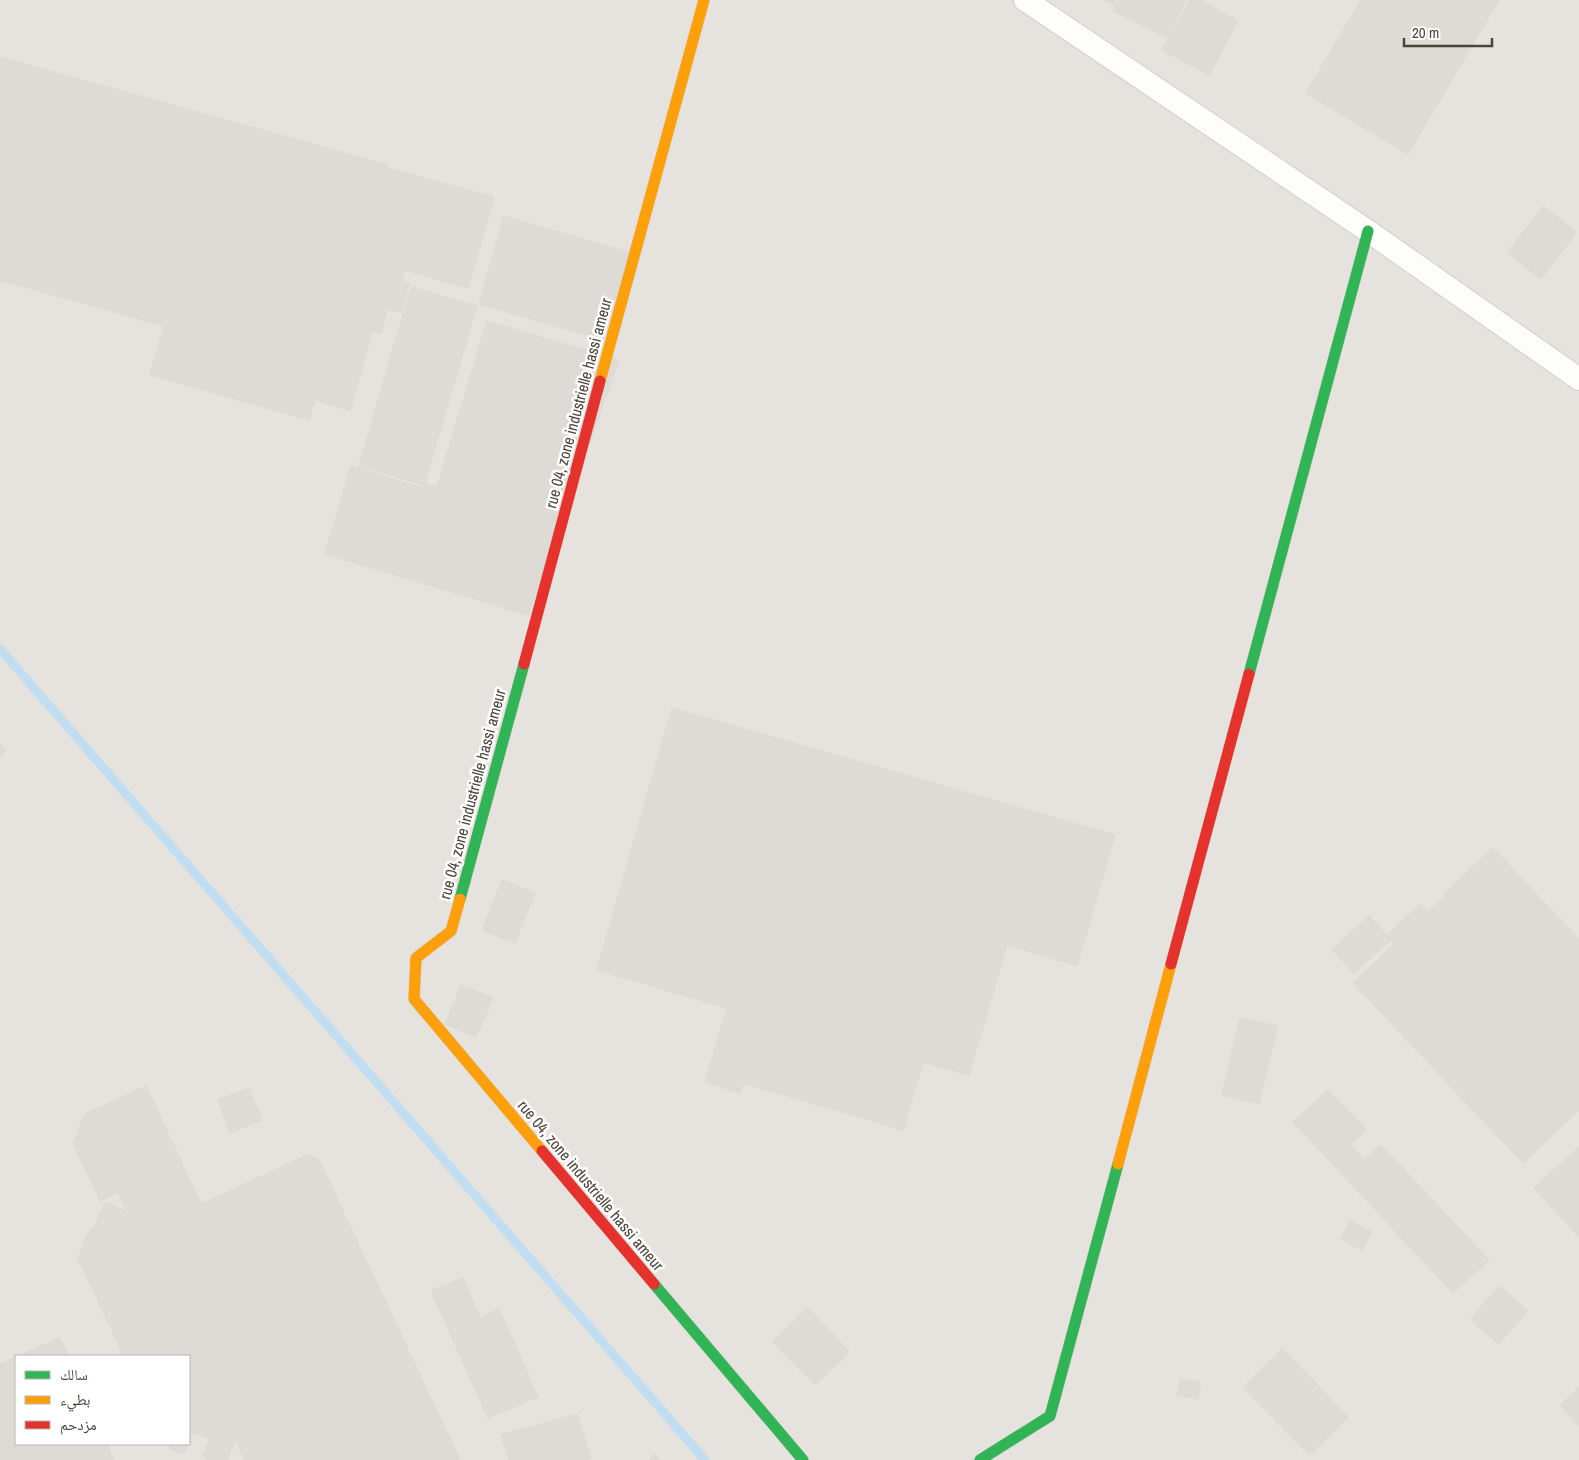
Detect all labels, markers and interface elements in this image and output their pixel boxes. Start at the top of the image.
scale bar [1404,15,1492,47]
text: 20 m [1412,22,1439,43]
street label: rue 04, zone industrielle hassi ameur [539,295,617,510]
street label: rue 04, zone industrielle hassi ameur [433,686,511,901]
street label: rue 04, zone industrielle hassi ameur [513,1095,669,1276]
legend [15,1355,190,1445]
text: سالك [60,1364,88,1385]
text: بطيء [60,1389,90,1412]
text: مزدحم [60,1414,97,1435]

